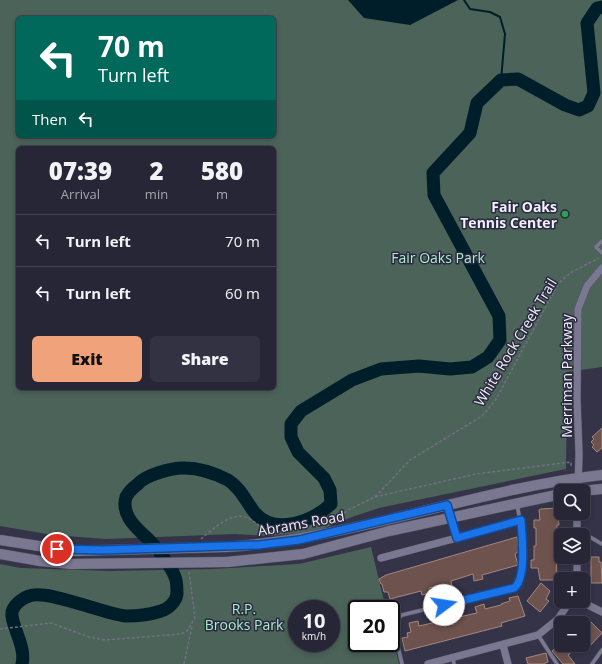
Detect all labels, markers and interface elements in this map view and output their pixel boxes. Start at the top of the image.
text: 70 m [98,27,165,65]
icon: left [32,32,84,84]
text: Turn left [98,63,169,87]
icon: left [75,108,97,130]
text: Then [32,109,67,129]
text: 07:39 [49,154,112,187]
text: 2 [149,154,164,187]
text: 580 [201,154,243,187]
text: Arrival [61,185,100,203]
text: min [145,185,168,203]
text: m [216,185,228,203]
place label: Fair Oaks Tennis Center [460,197,558,232]
marker: Fair Oaks Tennis Center [560,209,570,219]
icon: left [32,230,54,252]
text: Turn left [66,231,131,251]
text: 70 m [225,231,260,251]
park label: Fair Oaks Park [391,248,485,267]
street label: White Rock Creek Trail [469,275,561,409]
icon: left [32,282,54,304]
text: Turn left [66,283,131,303]
text: 60 m [225,283,260,303]
street label: Merriman Parkway [557,313,576,438]
button: Exit [32,336,142,382]
button: Share [150,336,260,382]
map controls [554,484,590,652]
button: search [554,484,590,520]
street label: Abrams Road [256,506,346,540]
button: layers [554,528,590,564]
pin [40,532,74,566]
icon: arrive [46,538,68,560]
button: + [554,572,590,608]
position arrow [423,584,465,626]
park label: R.P. Brooks Park [205,599,284,634]
speed limit sign: 20 [348,600,400,652]
text: 10 [303,607,325,634]
button: − [554,616,590,652]
text: km/h [302,629,326,643]

